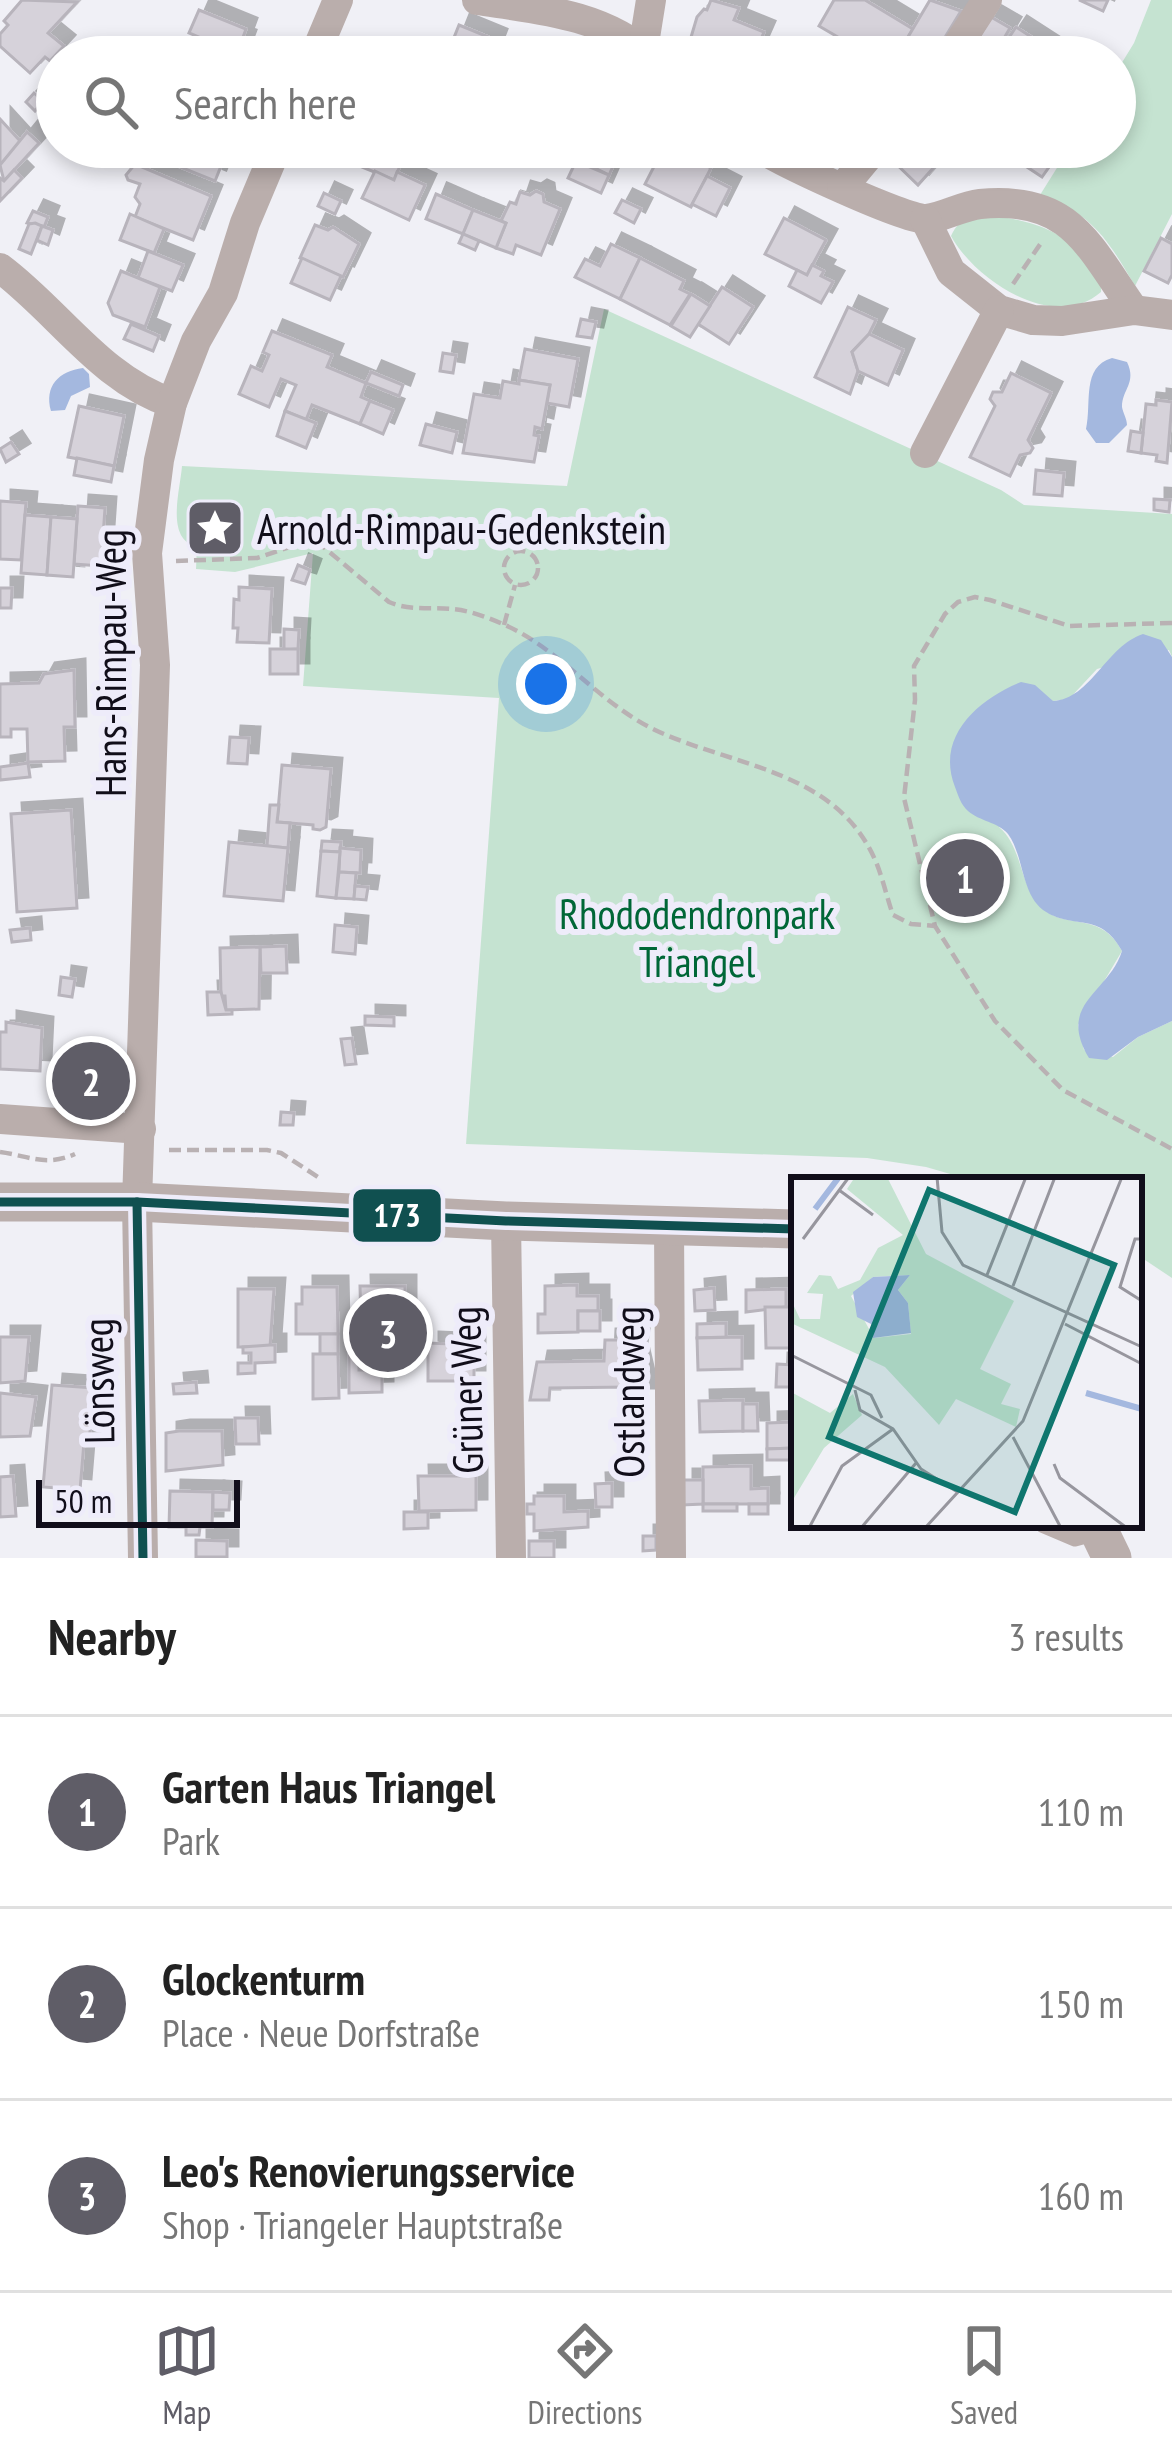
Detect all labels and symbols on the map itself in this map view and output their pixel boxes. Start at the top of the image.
place icon: Arnold-Rimpau-Gedenkstein [184,497,246,559]
place label: Arnold-Rimpau-Gedenkstein [257,501,666,556]
street label: Hans-Rimpau-Weg [83,529,138,797]
your location [516,654,576,714]
pin: 1 [926,833,1004,923]
park label: Rhododendronpark Triangel [559,886,835,989]
pin: 2 [52,1036,130,1126]
inset map [791,1177,1142,1528]
line badge: 173 [351,1187,443,1244]
text: 173 [373,1193,421,1236]
pin: 3 [349,1288,427,1378]
street label: Grüner Weg [437,1306,495,1474]
street label: Ostlandweg [601,1306,656,1478]
street label: Lönsweg [69,1318,127,1444]
scale bar [36,1474,240,1527]

